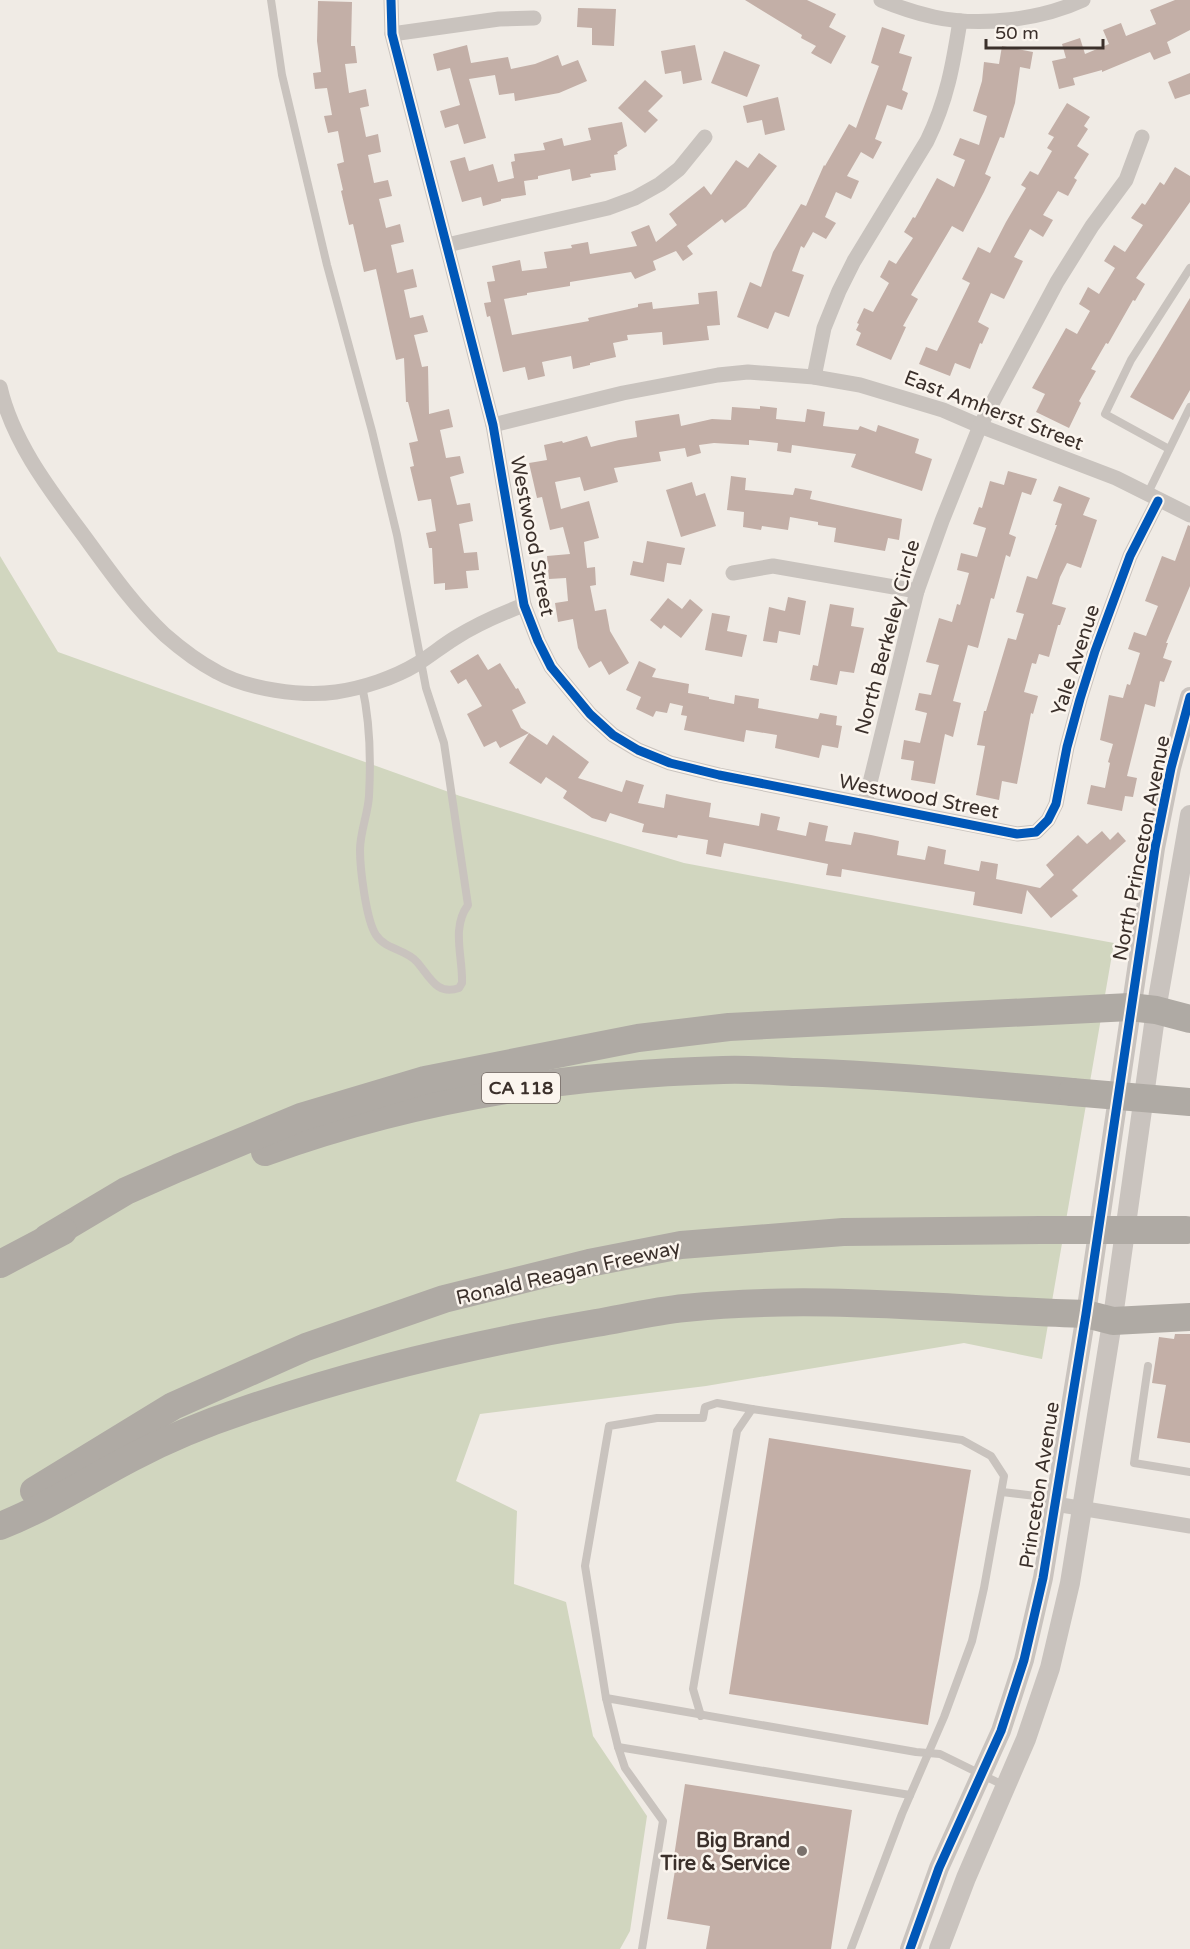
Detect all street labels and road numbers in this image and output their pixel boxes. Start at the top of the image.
street label: East Amherst Street [901,366,1087,456]
street label: Westwood Street [505,454,559,619]
street label: North Berkeley Circle [850,537,926,737]
street label: Yale Avenue [1047,602,1105,719]
street label: North Princeton Avenue [1108,733,1176,963]
street label: Westwood Street [837,770,1001,824]
road number: CA 118 [482,1073,560,1103]
street label: Ronald Reagan Freeway [454,1235,683,1311]
street label: Princeton Avenue [1015,1400,1065,1570]

